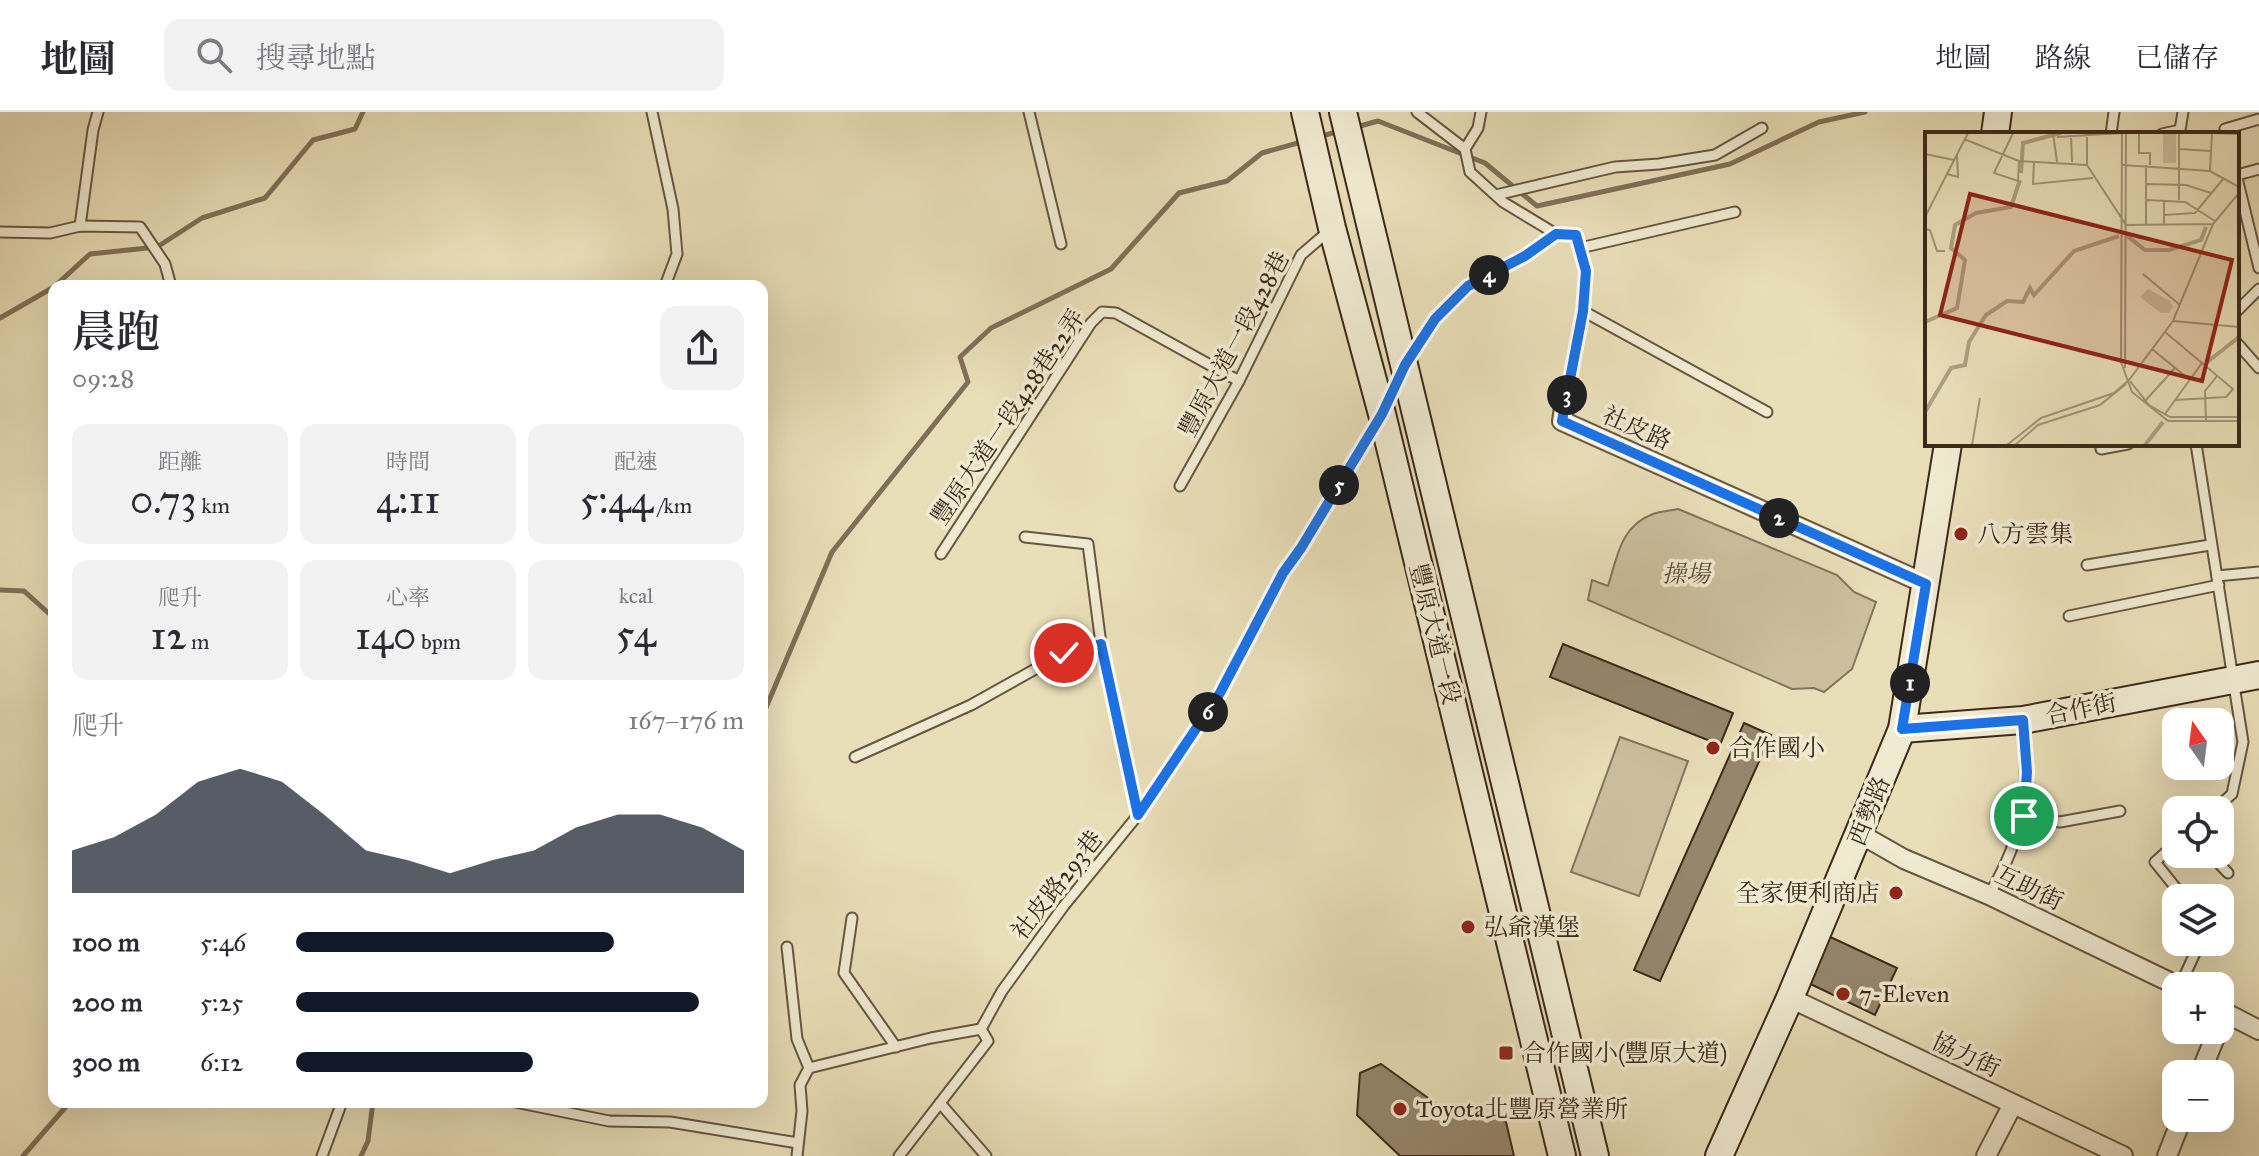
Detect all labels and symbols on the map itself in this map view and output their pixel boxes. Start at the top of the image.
inset map [1925,132,2239,446]
street label: 豐原大道一段428巷 [1172,246,1296,442]
pin: 4 [1469,255,1509,295]
street label: 豐原大道一段428巷22弄 [925,304,1091,530]
pin: 3 [1547,375,1587,415]
street label: 社皮路 [1598,400,1676,456]
pin: 5 [1319,465,1359,505]
pin: 2 [1759,498,1799,538]
place label: 八方雲集 [1977,519,2073,549]
marker: 八方雲集 [1952,525,1970,543]
park label: 操場 [1662,559,1712,589]
street label: 豐原大道一段 [1403,561,1467,707]
pin [1030,619,1098,687]
pin: 1 [1890,663,1930,703]
street label: 合作街 [2043,687,2119,731]
pin: 6 [1188,692,1228,732]
north arrow [2162,708,2234,780]
place label: 合作國小 [1729,733,1825,763]
marker: 合作國小 [1704,739,1722,757]
street label: 西勢路 [1842,772,1896,850]
pin [1990,782,2058,850]
street label: 社皮路293巷 [1005,824,1109,946]
street label: 互助街 [1990,859,2068,917]
place label: 全家便利商店 [1736,878,1880,908]
marker: 全家便利商店 [1887,884,1905,902]
place label: 弘爺漢堡 [1484,912,1580,942]
marker: 弘爺漢堡 [1459,918,1477,936]
place label: 7-Eleven [1859,979,1949,1009]
marker: 7-Eleven [1834,985,1852,1003]
street label: 協力街 [1927,1026,2005,1084]
place label: 合作國小(豐原大道) [1522,1038,1727,1068]
marker: 合作國小(豐原大道) [1497,1044,1515,1062]
place label: Toyota北豐原營業所 [1416,1094,1628,1124]
marker: Toyota北豐原營業所 [1391,1100,1409,1118]

